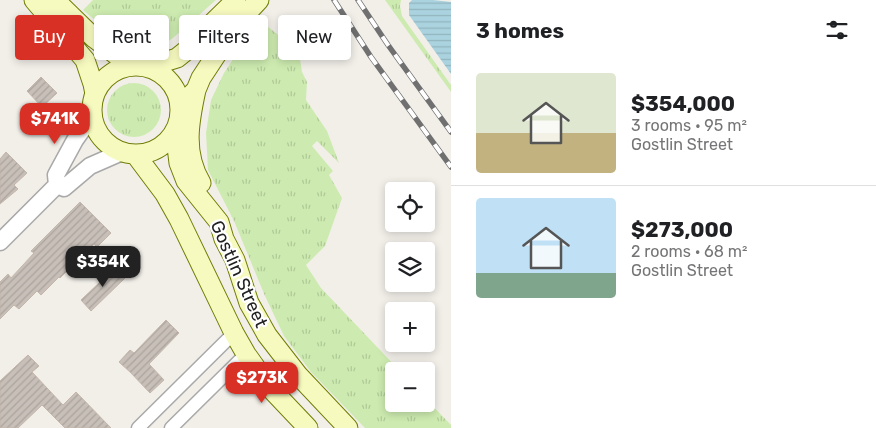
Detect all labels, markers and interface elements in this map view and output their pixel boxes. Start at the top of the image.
chip: Buy [15,15,84,60]
chip: Rent [94,15,169,60]
chip: Filters [179,15,268,60]
chip: New [278,15,351,60]
icon: filters [823,16,851,44]
text: 3 homes [476,18,564,43]
text: $354,000 [631,91,735,116]
icon: home [516,93,576,153]
pin: $741K [20,102,90,145]
text: $741K [31,109,79,128]
text: 3 rooms · 95 m² [631,116,747,135]
text: Gostlin Street [631,135,733,154]
map controls [385,182,435,412]
button: locate [385,182,435,232]
street label: Gostlin Street [206,217,272,331]
text: $273,000 [631,217,733,242]
icon: home [516,218,576,278]
button: layers [385,242,435,292]
text: 2 rooms · 68 m² [631,242,748,261]
pin: $354K [68,246,138,288]
text: $354K [76,252,130,271]
text: Gostlin Street [631,261,733,280]
button: + [385,302,435,352]
pin: $273K [227,362,297,404]
button: − [385,362,435,412]
text: $273K [236,368,288,387]

